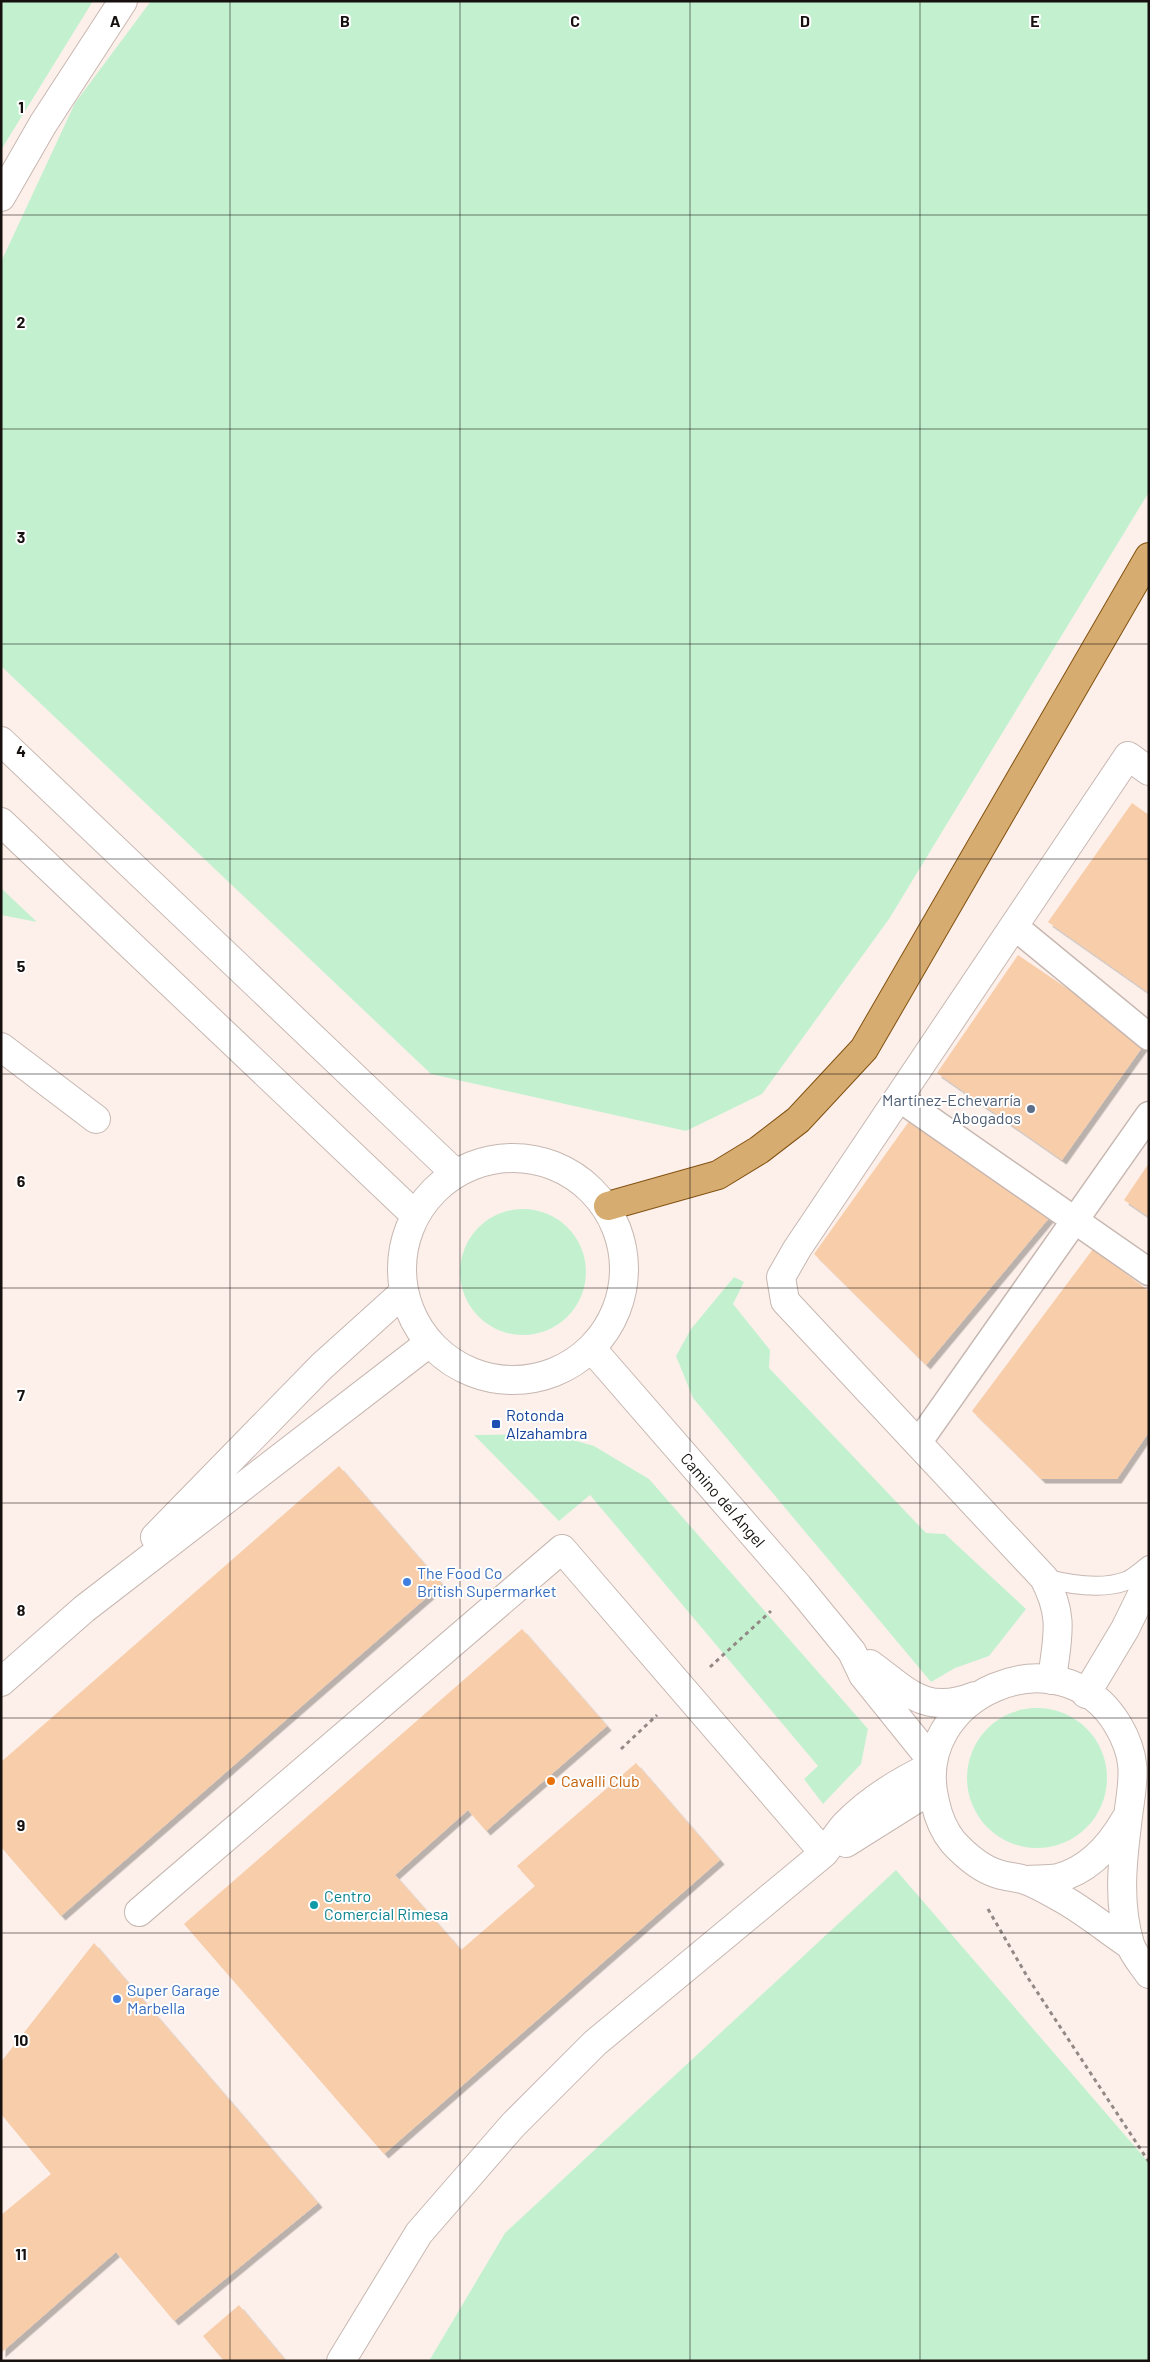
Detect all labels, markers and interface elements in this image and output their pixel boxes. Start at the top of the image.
text: A [110,11,121,30]
text: B [340,11,350,30]
text: C [570,11,580,30]
text: D [800,11,810,30]
text: E [1030,11,1040,30]
text: 1 [18,97,24,116]
text: 2 [17,312,26,331]
text: 3 [17,527,25,546]
text: 4 [16,741,26,760]
text: 5 [17,956,26,975]
place label: Martínez-Echevarría Abogados [882,1090,1021,1127]
marker: Martínez-Echevarría Abogados [1025,1103,1037,1115]
text: 6 [17,1171,26,1190]
text: 7 [17,1385,25,1404]
place label: Rotonda Alzahambra [506,1405,587,1442]
marker: Rotonda Alzahambra [490,1418,502,1430]
street label: Camino del Ángel [677,1449,770,1551]
place label: The Food Co British Supermarket [417,1563,557,1600]
marker: The Food Co British Supermarket [401,1576,413,1588]
text: 8 [17,1600,26,1619]
place label: Cavalli Club [561,1771,640,1790]
marker: Cavalli Club [545,1775,557,1787]
text: 9 [17,1815,25,1834]
place label: Centro Comercial Rimesa [324,1886,449,1923]
marker: Centro Comercial Rimesa [308,1899,320,1911]
place label: Super Garage Marbella [127,1980,220,2017]
marker: Super Garage Marbella [111,1993,123,2005]
text: 10 [14,2030,28,2049]
text: 11 [15,2244,27,2263]

